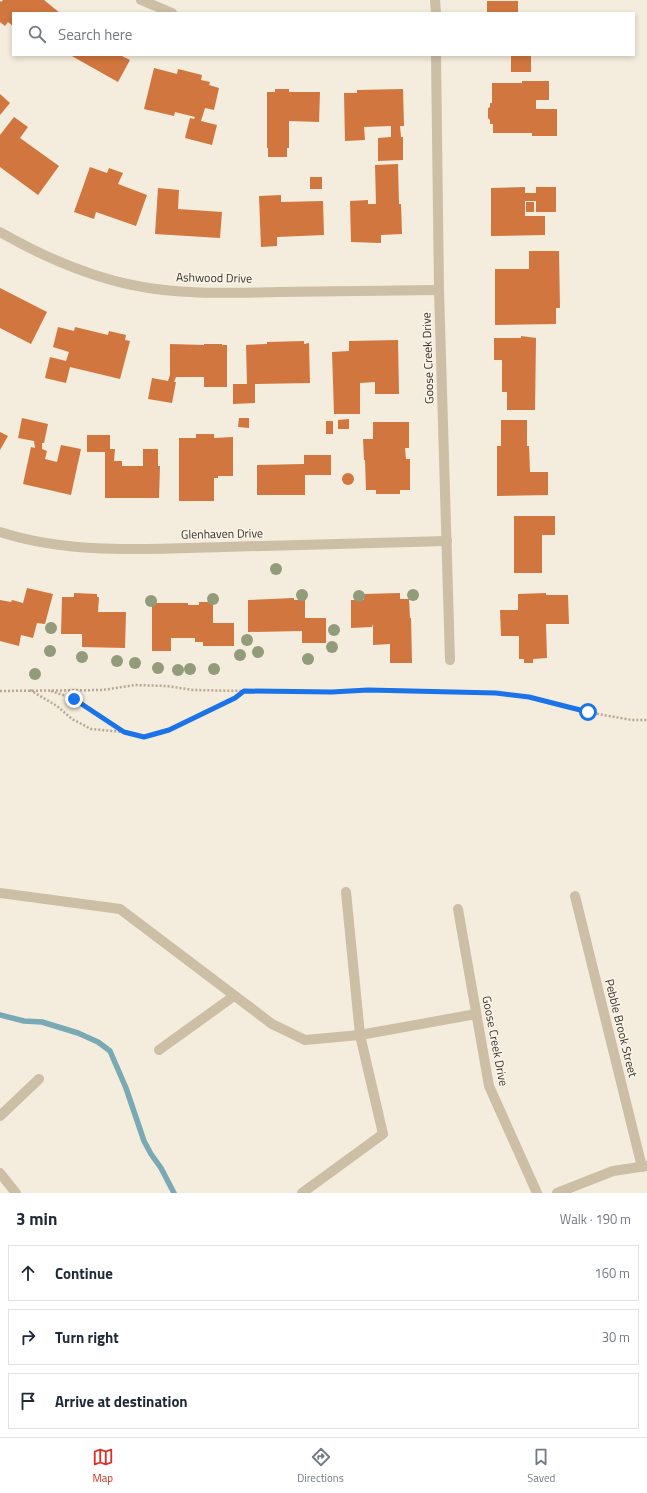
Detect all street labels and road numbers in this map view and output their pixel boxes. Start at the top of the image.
street label: Ashwood Drive [176,267,252,288]
street label: Goose Creek Drive [416,312,439,404]
street label: Glenhaven Drive [181,523,263,544]
street label: Pebble Brook Street [600,977,643,1080]
street label: Goose Creek Drive [477,994,514,1088]

